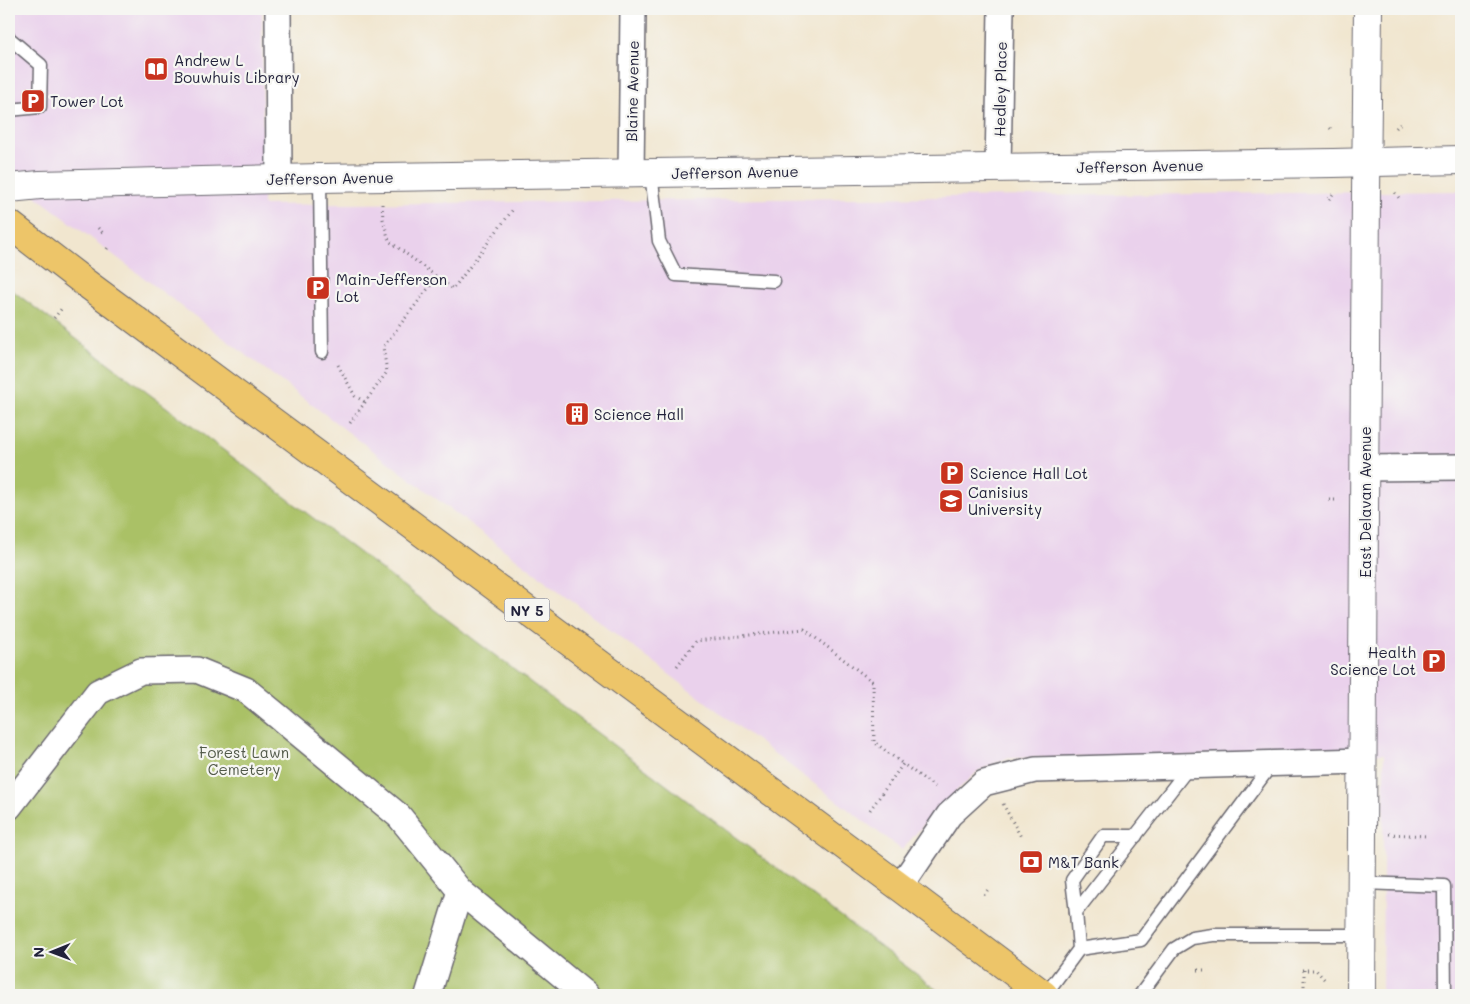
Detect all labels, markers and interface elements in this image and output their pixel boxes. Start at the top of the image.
street label: Blaine Avenue [621,40,643,142]
street label: Hedley Place [989,41,1011,137]
place label: Andrew L Bouwhuis Library [174,50,300,87]
library icon: Andrew L Bouwhuis Library [143,56,169,82]
parking icon: Tower Lot [20,88,46,114]
place label: Tower Lot [50,91,124,111]
street label: Jefferson Avenue [1076,155,1204,177]
street label: Jefferson Avenue [671,161,799,183]
street label: Jefferson Avenue [266,167,394,189]
place label: Main-Jefferson Lot [336,269,447,306]
parking icon: Main-Jefferson Lot [305,275,331,301]
building icon: Science Hall [564,401,590,427]
place label: Science Hall [594,404,684,424]
street label: East Delavan Avenue [1355,426,1375,578]
parking icon: Science Hall Lot [939,460,965,486]
place label: Science Hall Lot [970,463,1088,483]
place label: Canisius University [968,482,1042,519]
school or university icon: Canisius University [938,488,964,514]
road number: NY 5 [504,598,550,622]
place label: Health Science Lot [1330,642,1416,679]
parking icon: Health Science Lot [1421,648,1447,674]
park label: Forest Lawn Cemetery [199,742,289,779]
bank icon: M&T Bank [1018,849,1044,875]
place label: M&T Bank [1048,852,1119,872]
north arrow [28,926,78,976]
text: N [29,947,48,958]

